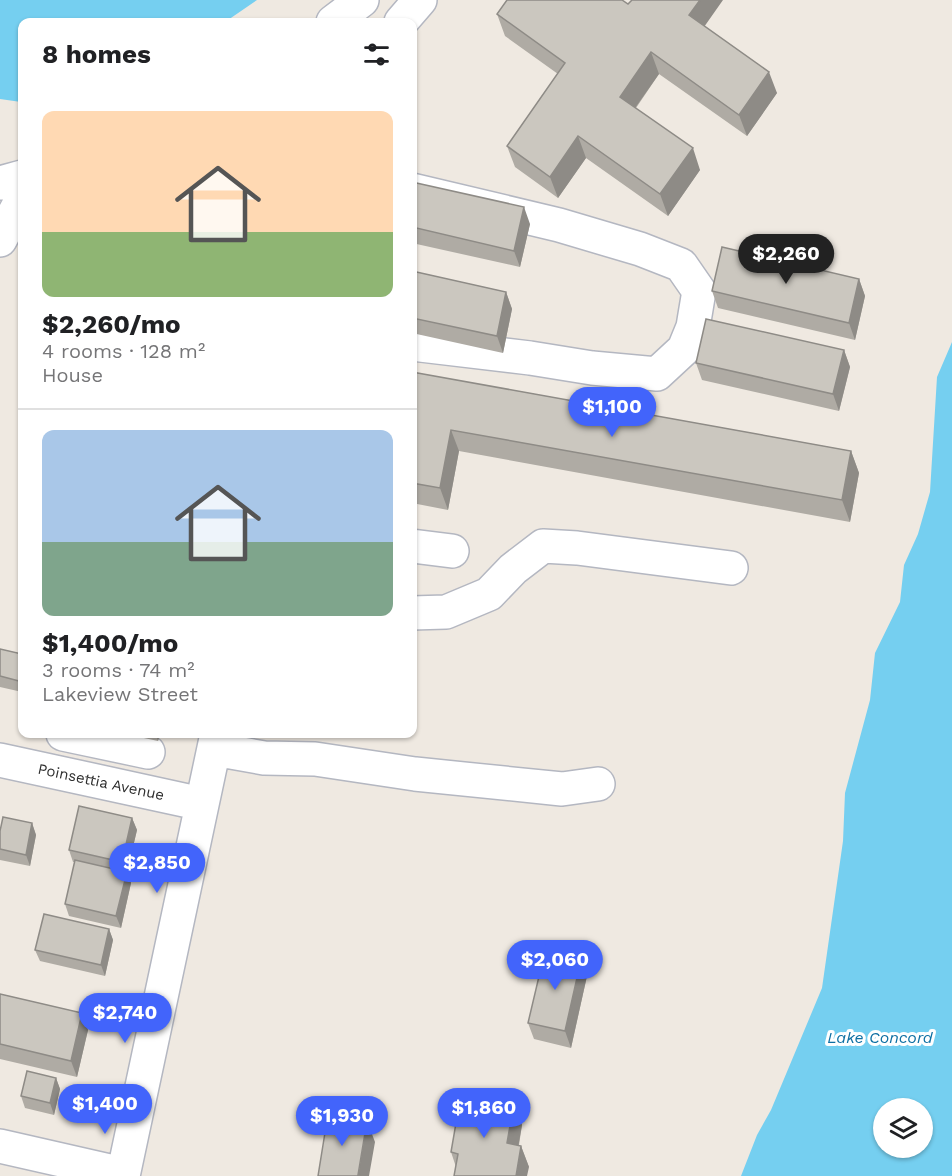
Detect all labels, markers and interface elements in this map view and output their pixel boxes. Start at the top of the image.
icon: filters [360,38,393,71]
text: 8 homes [42,39,151,69]
icon: home [164,150,272,258]
pin: $2,260 [737,234,835,285]
text: $2,260 [752,241,820,265]
text: $2,260/mo [42,309,181,339]
text: 4 rooms · 128 m² [42,339,205,363]
text: House [42,363,103,387]
pin: $1,100 [563,387,661,438]
text: $1,100 [582,394,642,418]
icon: home [164,469,272,577]
text: $1,400/mo [42,628,178,658]
text: 3 rooms · 74 m² [42,658,195,682]
text: Lakeview Street [42,682,198,706]
street label: Poinsettia Avenue [36,760,166,804]
pin: $2,850 [108,843,206,894]
text: $2,850 [123,850,191,874]
pin: $2,060 [506,940,604,991]
text: $2,060 [521,947,589,971]
pin: $2,740 [76,993,174,1044]
text: $2,740 [93,1000,157,1024]
water label: Lake Concord [827,1028,934,1047]
pin: $1,400 [56,1084,154,1135]
pin: $1,860 [435,1088,533,1139]
text: $1,400 [72,1091,138,1115]
text: $1,860 [452,1095,516,1119]
pin: $1,930 [293,1096,391,1147]
map controls [873,1098,933,1158]
button: layers [873,1098,933,1158]
text: $1,930 [310,1103,374,1127]

